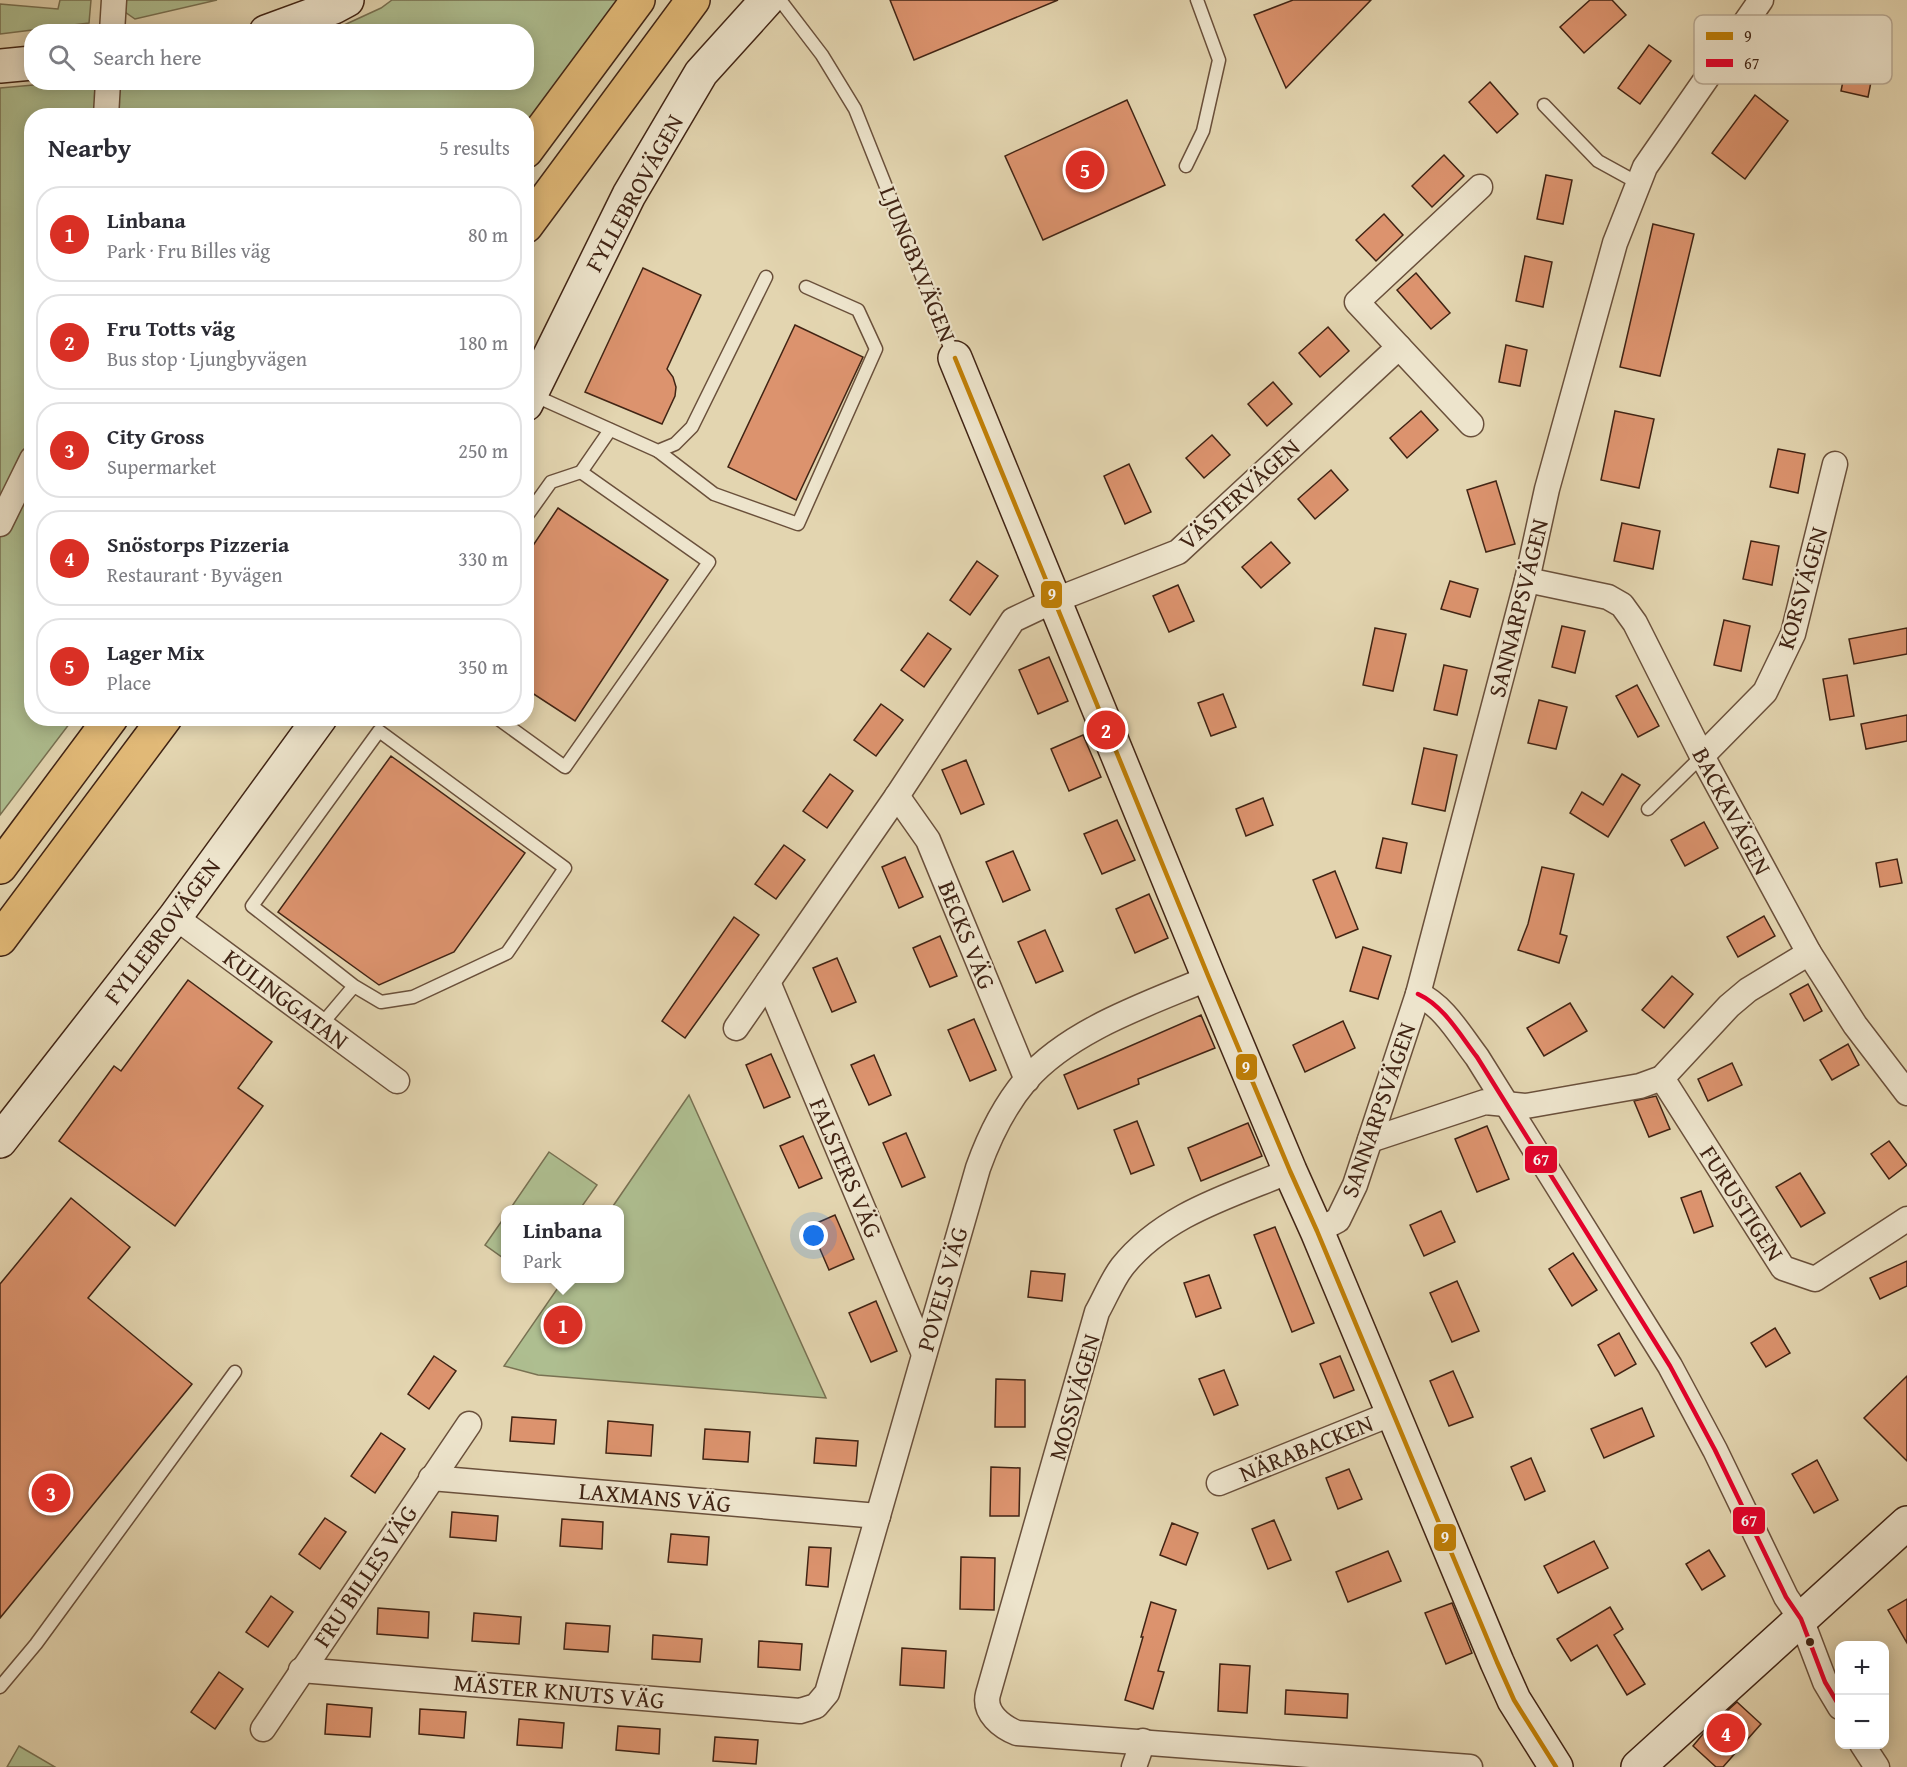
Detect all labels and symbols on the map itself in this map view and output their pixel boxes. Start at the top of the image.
legend [1694,15,1892,84]
text: 9 [1744,24,1752,48]
text: 67 [1744,51,1760,75]
street label: FYLLEBROVÄGEN [576,108,692,278]
pin: 5 [1066,148,1104,192]
street label: LJUNGBYVÄGEN [871,181,965,347]
street label: VÄSTERVÄGEN [1171,430,1308,558]
street label: SANNARPSVÄGEN [1479,515,1557,701]
street label: KORSVÄGEN [1768,522,1836,653]
line badge: 9 [1040,580,1063,609]
text: 9 [1048,582,1056,606]
pin: 2 [1086,708,1126,752]
street label: BACKAVÄGEN [1684,741,1780,881]
street label: FYLLEBROVÄGEN [95,850,229,1011]
street label: BECKS VÄG [929,875,1005,995]
street label: KULINGGATAN [216,940,356,1058]
street label: SANNARPSVÄGEN [1332,1018,1424,1202]
line badge: 9 [1235,1053,1258,1081]
text: 9 [1242,1055,1250,1079]
street label: FALSTERS VÄG [801,1093,891,1243]
street label: FURUSTIGEN [1691,1138,1793,1268]
line badge: 67 [1524,1145,1558,1174]
text: 67 [1533,1147,1549,1171]
your location [799,1221,828,1250]
street label: POVELS VÄG [908,1223,976,1355]
pin: 1 [544,1302,582,1348]
street label: MOSSVÄGEN [1039,1329,1109,1464]
street label: NÄRABACKEN [1234,1405,1378,1491]
pin: 3 [32,1470,70,1516]
street label: LAXMANS VÄG [578,1473,732,1521]
street label: FRU BILLES VÄG [304,1498,426,1654]
line badge: 67 [1732,1506,1766,1535]
text: 67 [1741,1508,1757,1532]
line badge: 9 [1433,1523,1457,1552]
text: 9 [1441,1525,1449,1549]
unlabelled marker [1804,1636,1816,1648]
street label: MÄSTER KNUTS VÄG [452,1664,666,1718]
pin: 4 [1706,1710,1746,1756]

